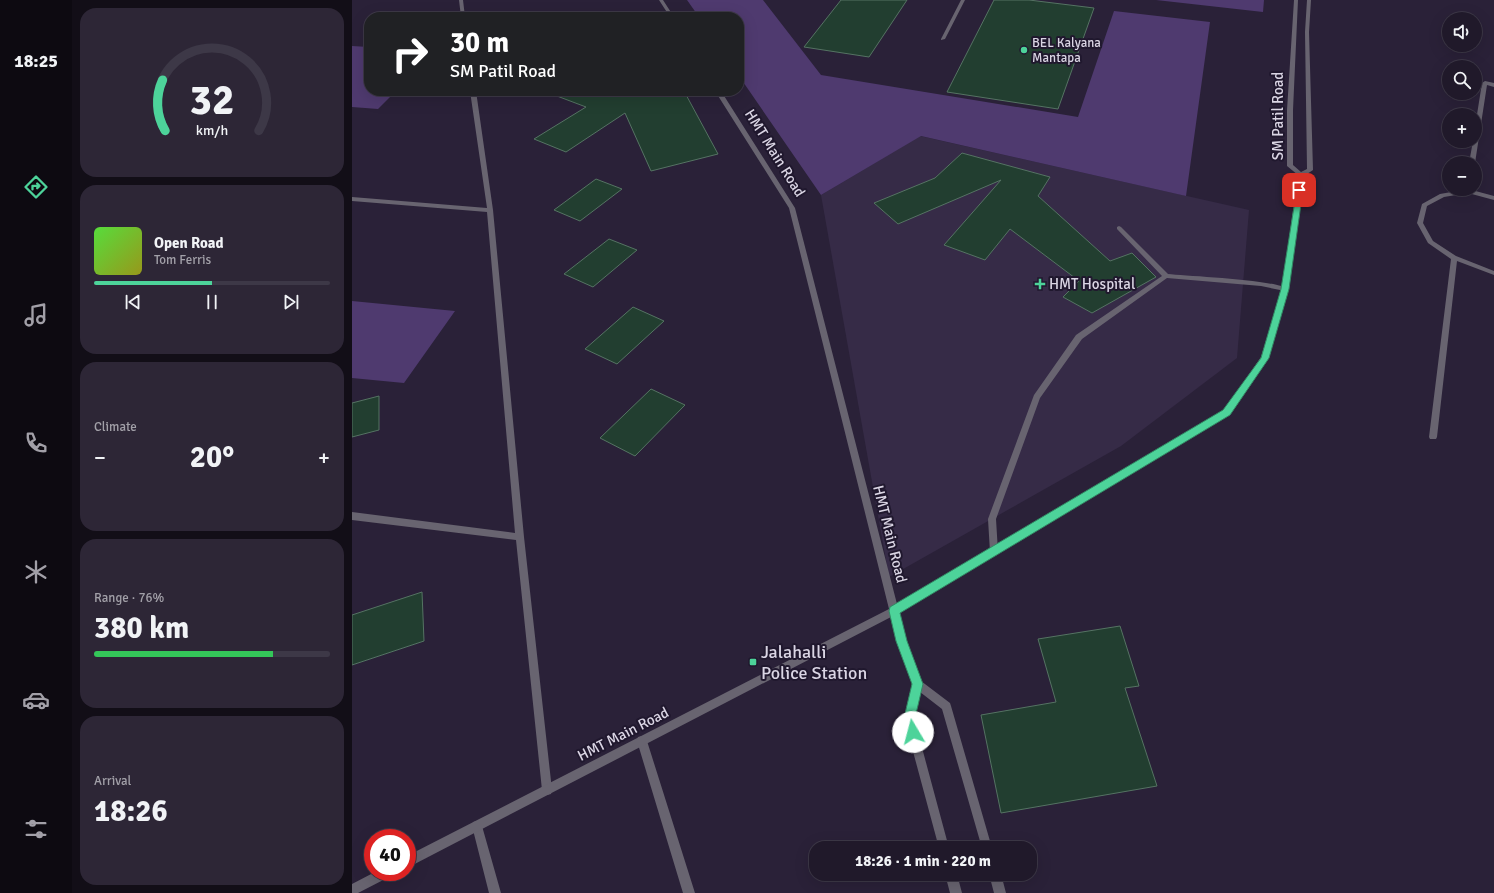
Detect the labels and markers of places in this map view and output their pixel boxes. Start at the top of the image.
place label: BEL Kalyana Mantapa [1032,35,1101,66]
marker: BEL Kalyana Mantapa [1019,45,1029,55]
pin [1282,173,1316,207]
place label: HMT Hospital [1049,275,1135,293]
marker: HMT Hospital [1034,278,1046,290]
place label: Jalahalli Police Station [761,641,867,684]
marker: Jalahalli Police Station [748,657,758,667]

